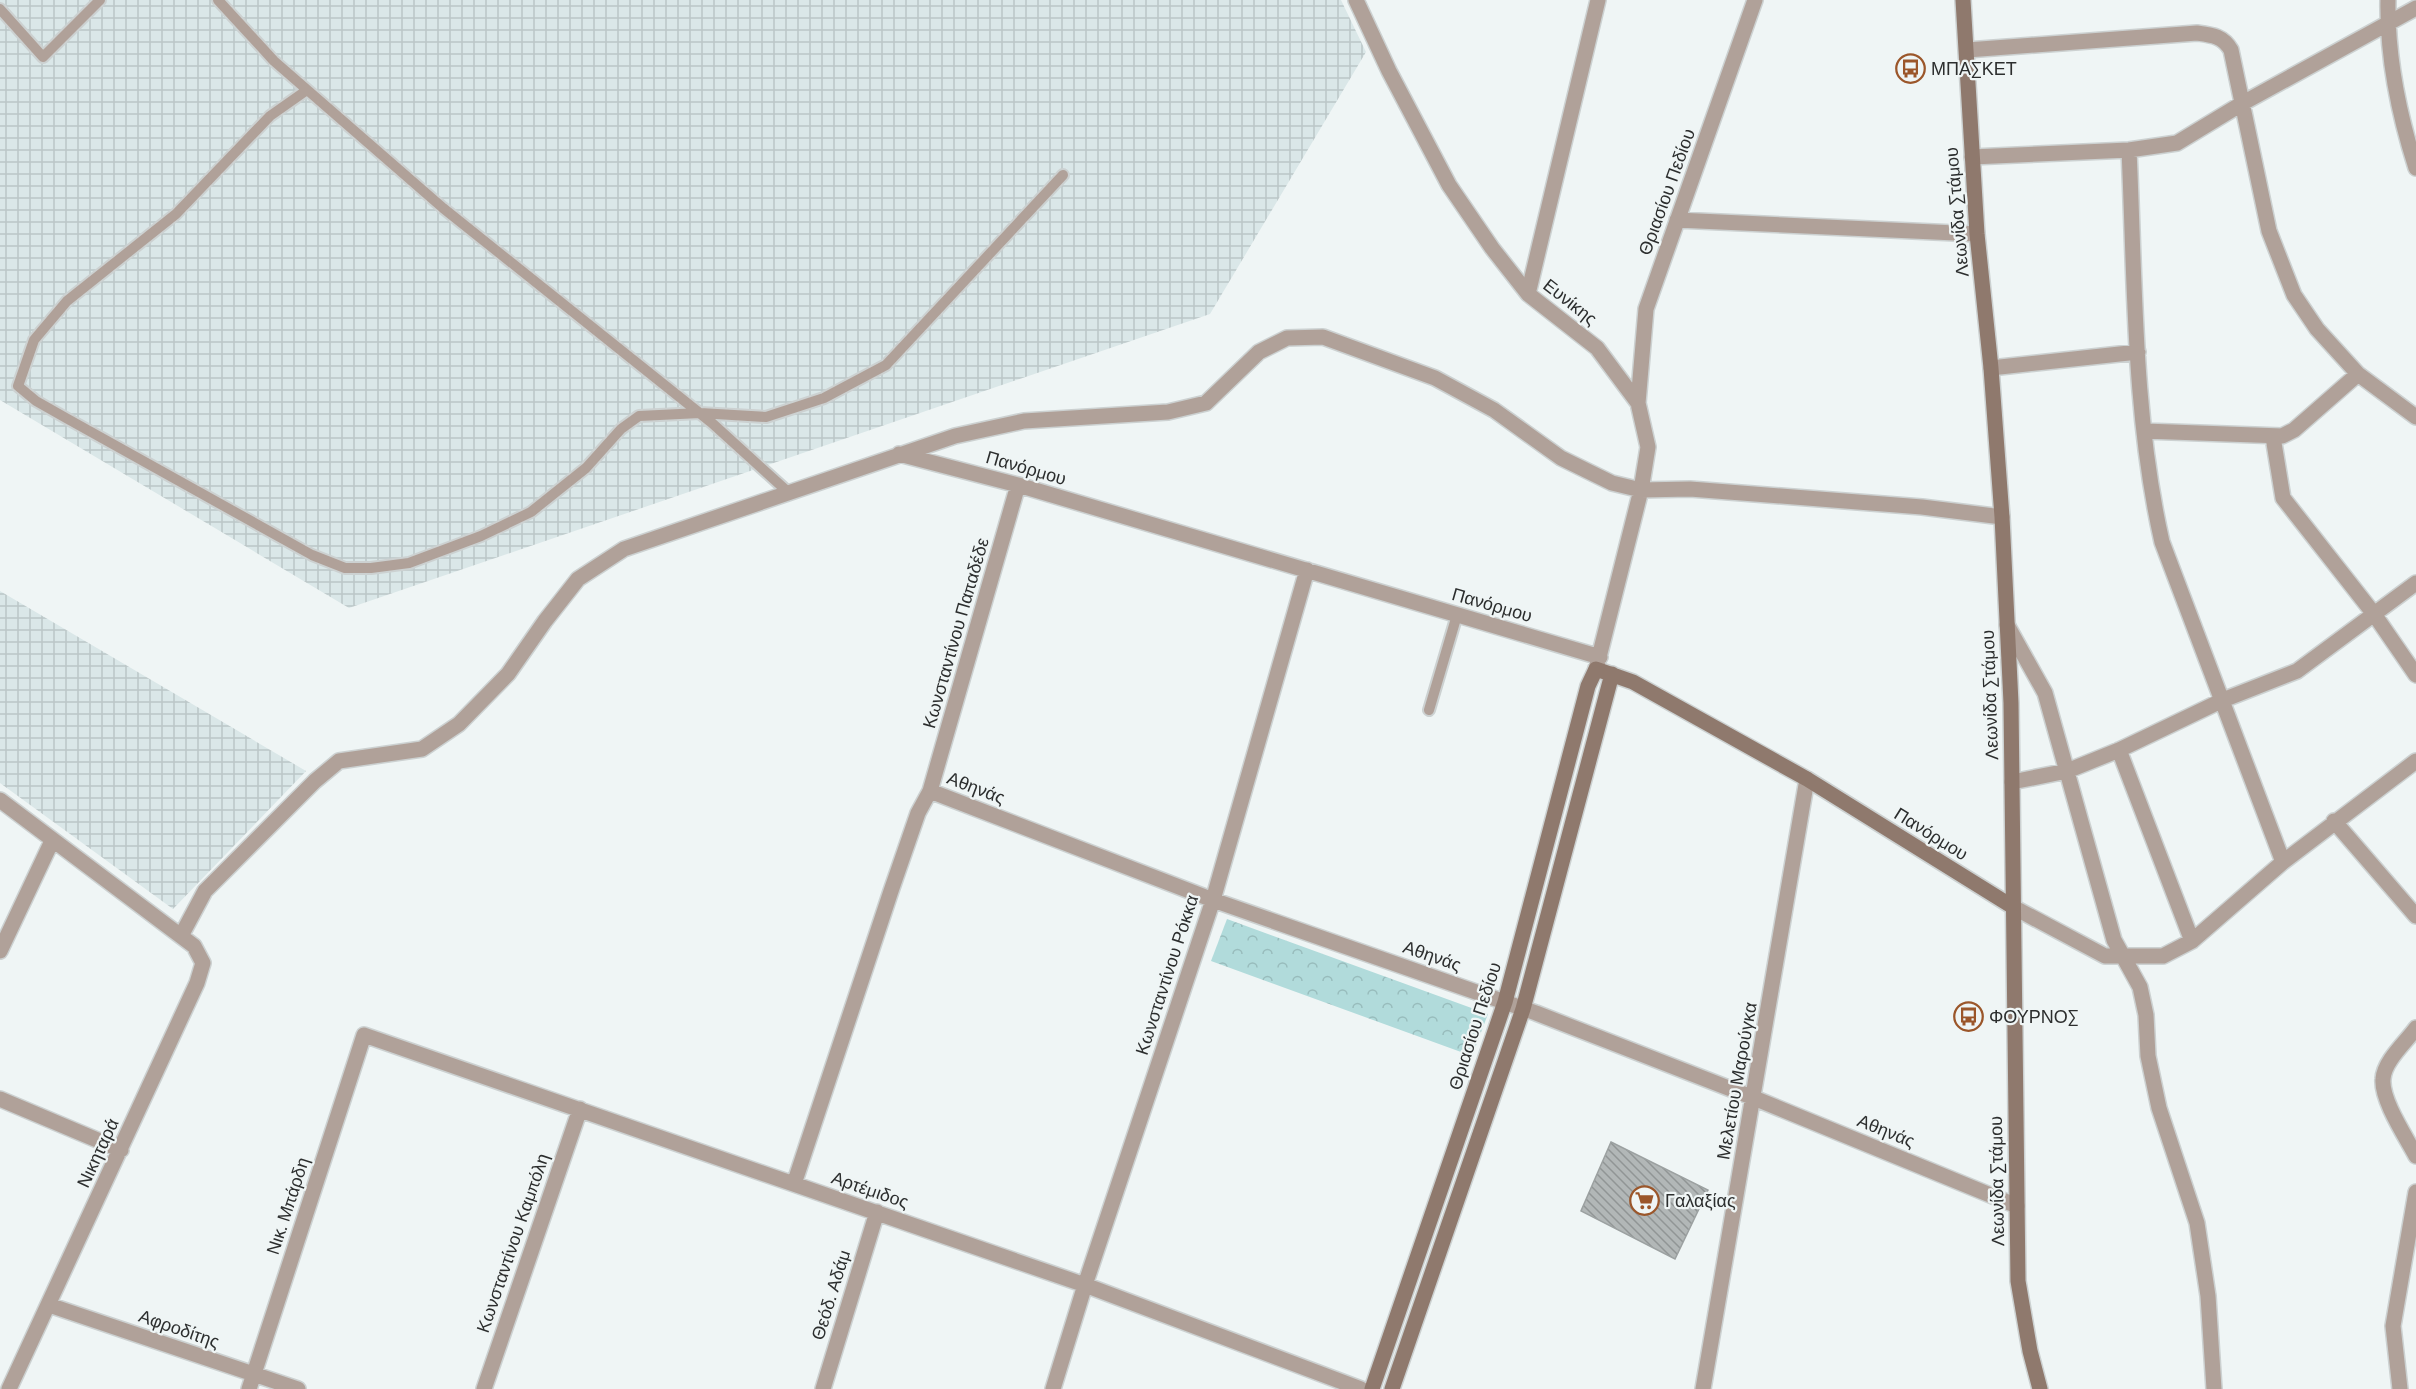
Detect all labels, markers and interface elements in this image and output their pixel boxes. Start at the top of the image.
bus stop icon: ΜΠΑΣΚΕΤ [1894,53,1926,85]
place label: ΜΠΑΣΚΕΤ [1931,57,2017,81]
street label: Θριασίου Πεδίου [1633,125,1701,259]
street label: Λεωνίδα Στάμου [1939,146,1975,278]
street label: Ευνίκης [1538,273,1602,331]
street label: Πανόρμου [983,445,1069,491]
street label: Κωνσταντίνου Παπαδέδε [917,535,995,731]
street label: Πανόρμου [1449,582,1535,628]
street label: Λεωνίδα Στάμου [1976,630,2004,760]
street label: Αθηνάς [944,766,1009,810]
street label: Πανόρμου [1890,802,1972,866]
street label: Κωνσταντίνου Ρόκκα [1130,892,1204,1058]
street label: Αθηνάς [1400,935,1465,977]
street label: Θριασίου Πεδίου [1443,959,1507,1093]
street label: Μελετίου Μαρούγκα [1711,1000,1763,1162]
bus stop icon: ΦΟΥΡΝΟΣ [1952,1001,1984,1033]
place label: ΦΟΥΡΝΟΣ [1989,1005,2079,1029]
street label: Αθηνάς [1854,1109,1919,1154]
street label: Νικηταρά [72,1114,124,1192]
street label: Λεωνίδα Στάμου [1984,1116,2010,1246]
street label: Κωνσταντίνου Καμπόλη [471,1150,555,1336]
street label: Νικ. Μπάρδη [261,1154,315,1258]
street label: Αρτέμιδος [828,1166,912,1214]
supermarket icon: Γαλαξίας [1628,1185,1660,1217]
place label: Γαλαξίας [1665,1189,1736,1213]
street label: Θεόδ. Αδάμ [806,1247,856,1343]
street label: Αφροδίτης [135,1304,223,1354]

